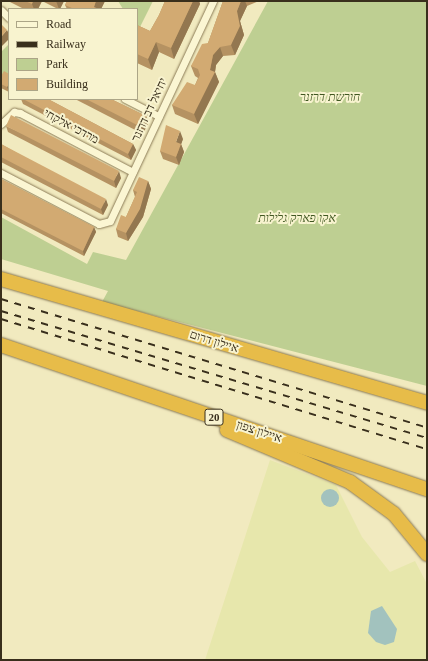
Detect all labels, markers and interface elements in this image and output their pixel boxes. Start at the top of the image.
legend [8,8,138,100]
text: Road [46,17,71,31]
text: Railway [46,37,86,51]
text: Park [46,57,68,71]
street label: יחיאל דב דרזנר [129,76,171,144]
text: Building [46,77,88,91]
park label: חורשת דרזנר [300,91,360,105]
street label: מרדכי אלקחי [41,106,101,148]
park label: אקו פארק גלילות [258,212,336,226]
street label: איילון דרום [188,328,240,356]
road number: 20 [204,408,224,426]
street label: איילון צפון [234,418,284,446]

